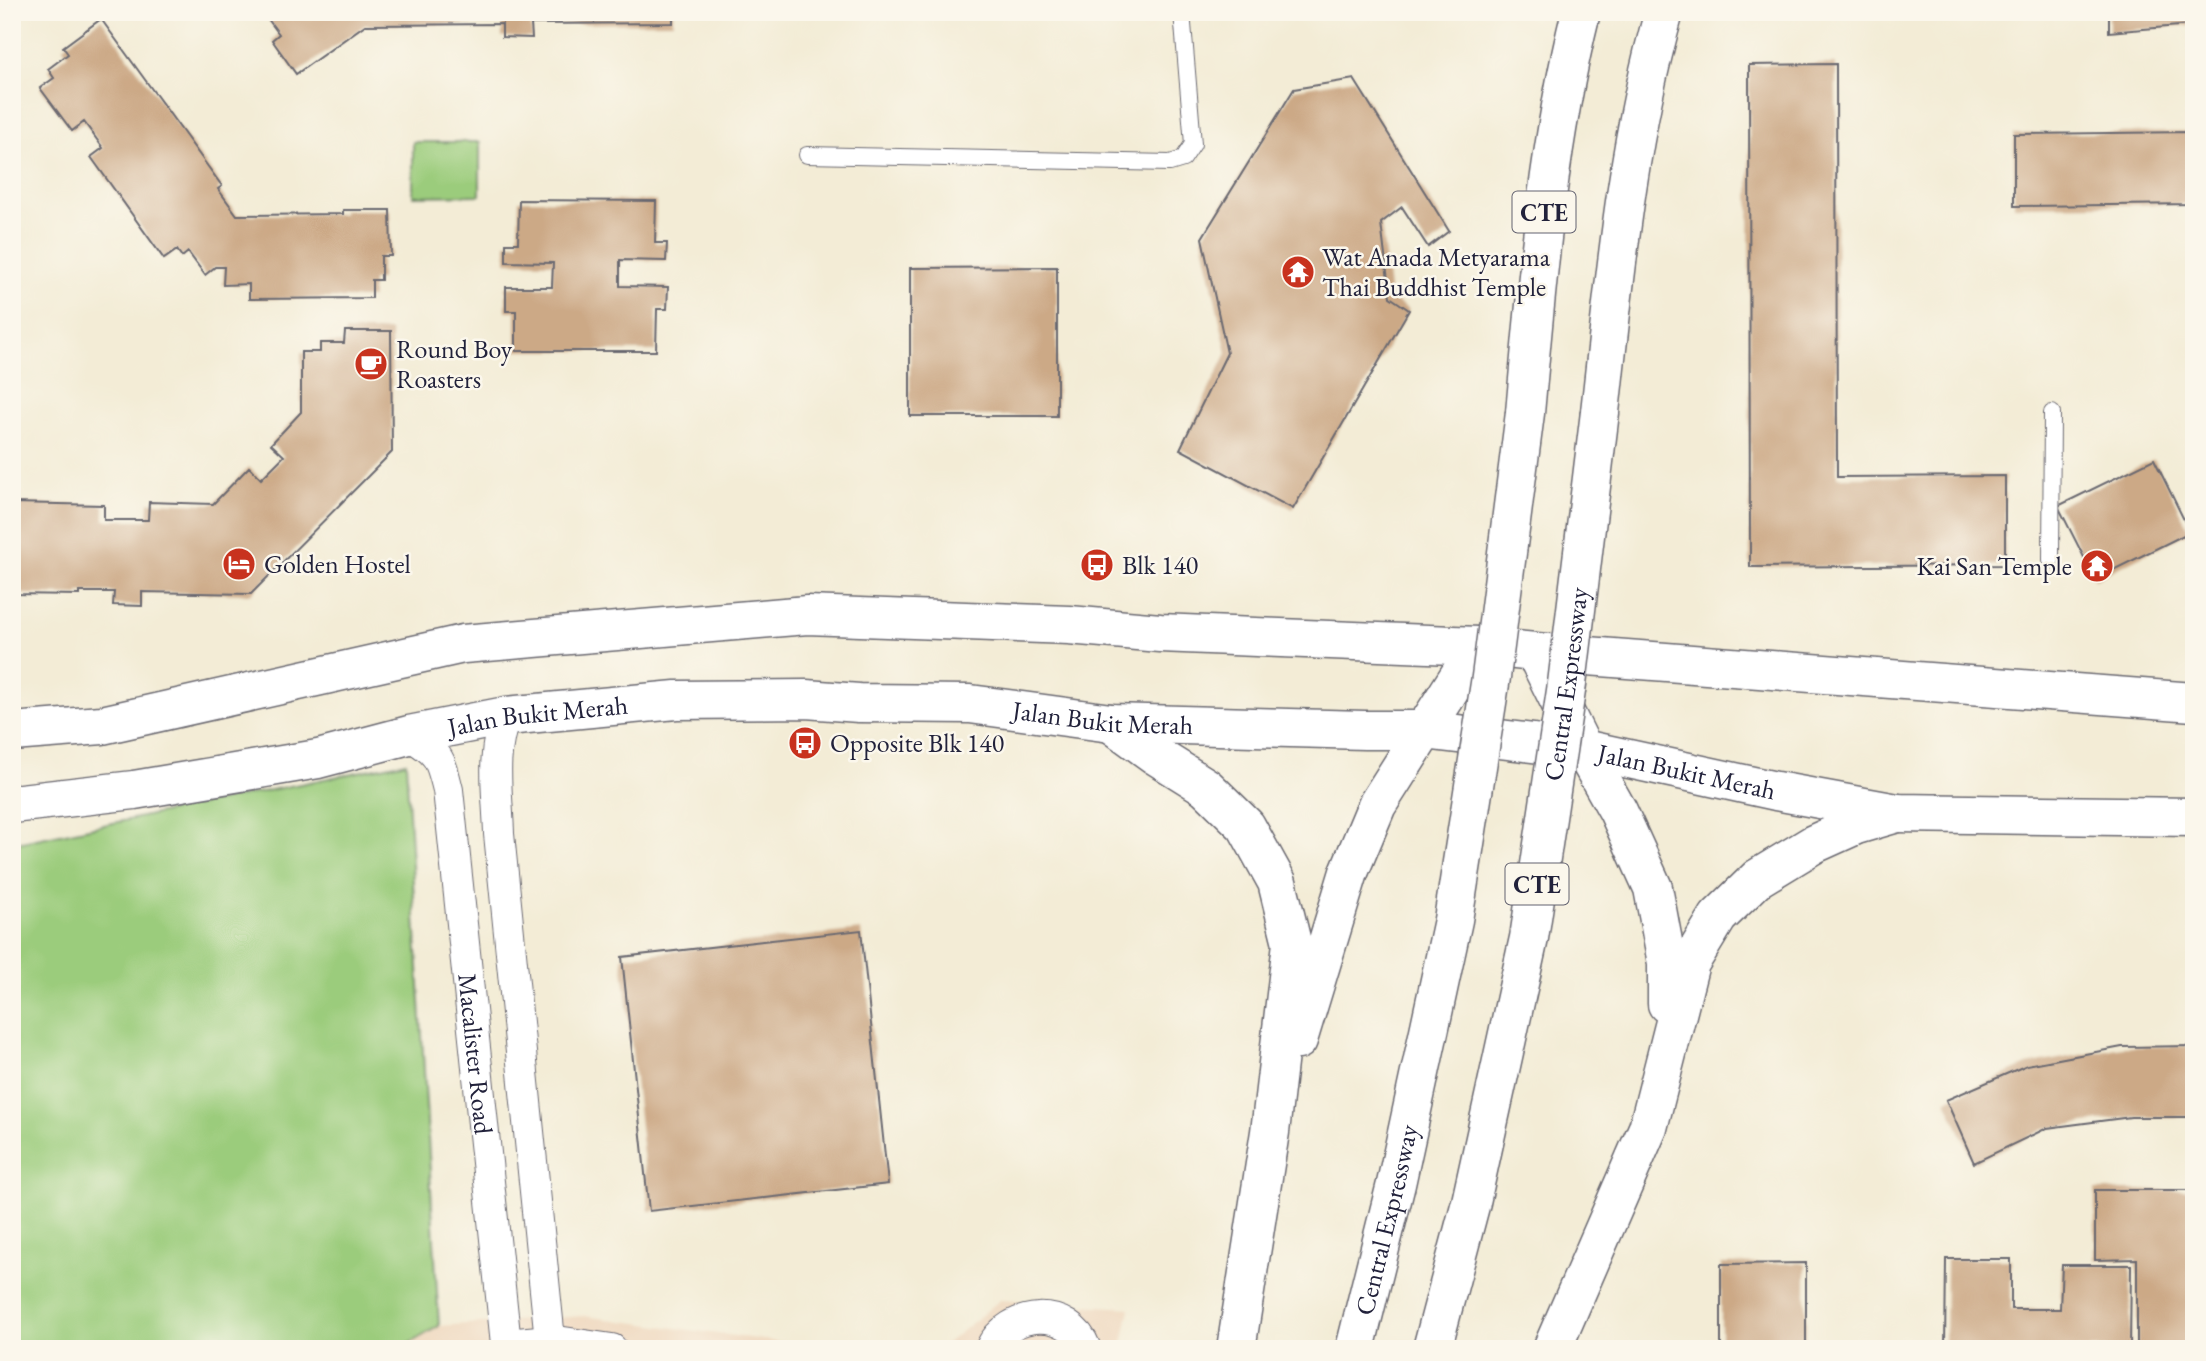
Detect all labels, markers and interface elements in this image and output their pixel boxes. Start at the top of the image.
road number: CTE [1512,192,1576,232]
place label: Wat Anada Metyarama Thai Buddhist Temple [1322,240,1551,304]
temple icon: Wat Anada Metyarama Thai Buddhist Temple [1279,253,1317,291]
place label: Round Boy Roasters [396,332,513,396]
cafe icon: Round Boy Roasters [352,345,390,383]
hotel icon: Golden Hostel [220,545,258,583]
bus stop icon: Blk 140 [1078,546,1116,584]
place label: Golden Hostel [264,547,411,581]
temple icon: Kai San Temple [2078,547,2116,585]
place label: Blk 140 [1122,548,1198,582]
place label: Kai San Temple [1916,549,2072,583]
street label: Central Expressway [1536,585,1596,783]
street label: Jalan Bukit Merah [443,688,629,744]
street label: Jalan Bukit Merah [1009,693,1194,742]
bus stop icon: Opposite Blk 140 [786,724,824,762]
place label: Opposite Blk 140 [830,726,1004,760]
street label: Jalan Bukit Merah [1593,735,1779,807]
road number: CTE [1506,864,1568,904]
street label: Macalister Road [450,972,501,1137]
street label: Central Expressway [1347,1121,1426,1319]

